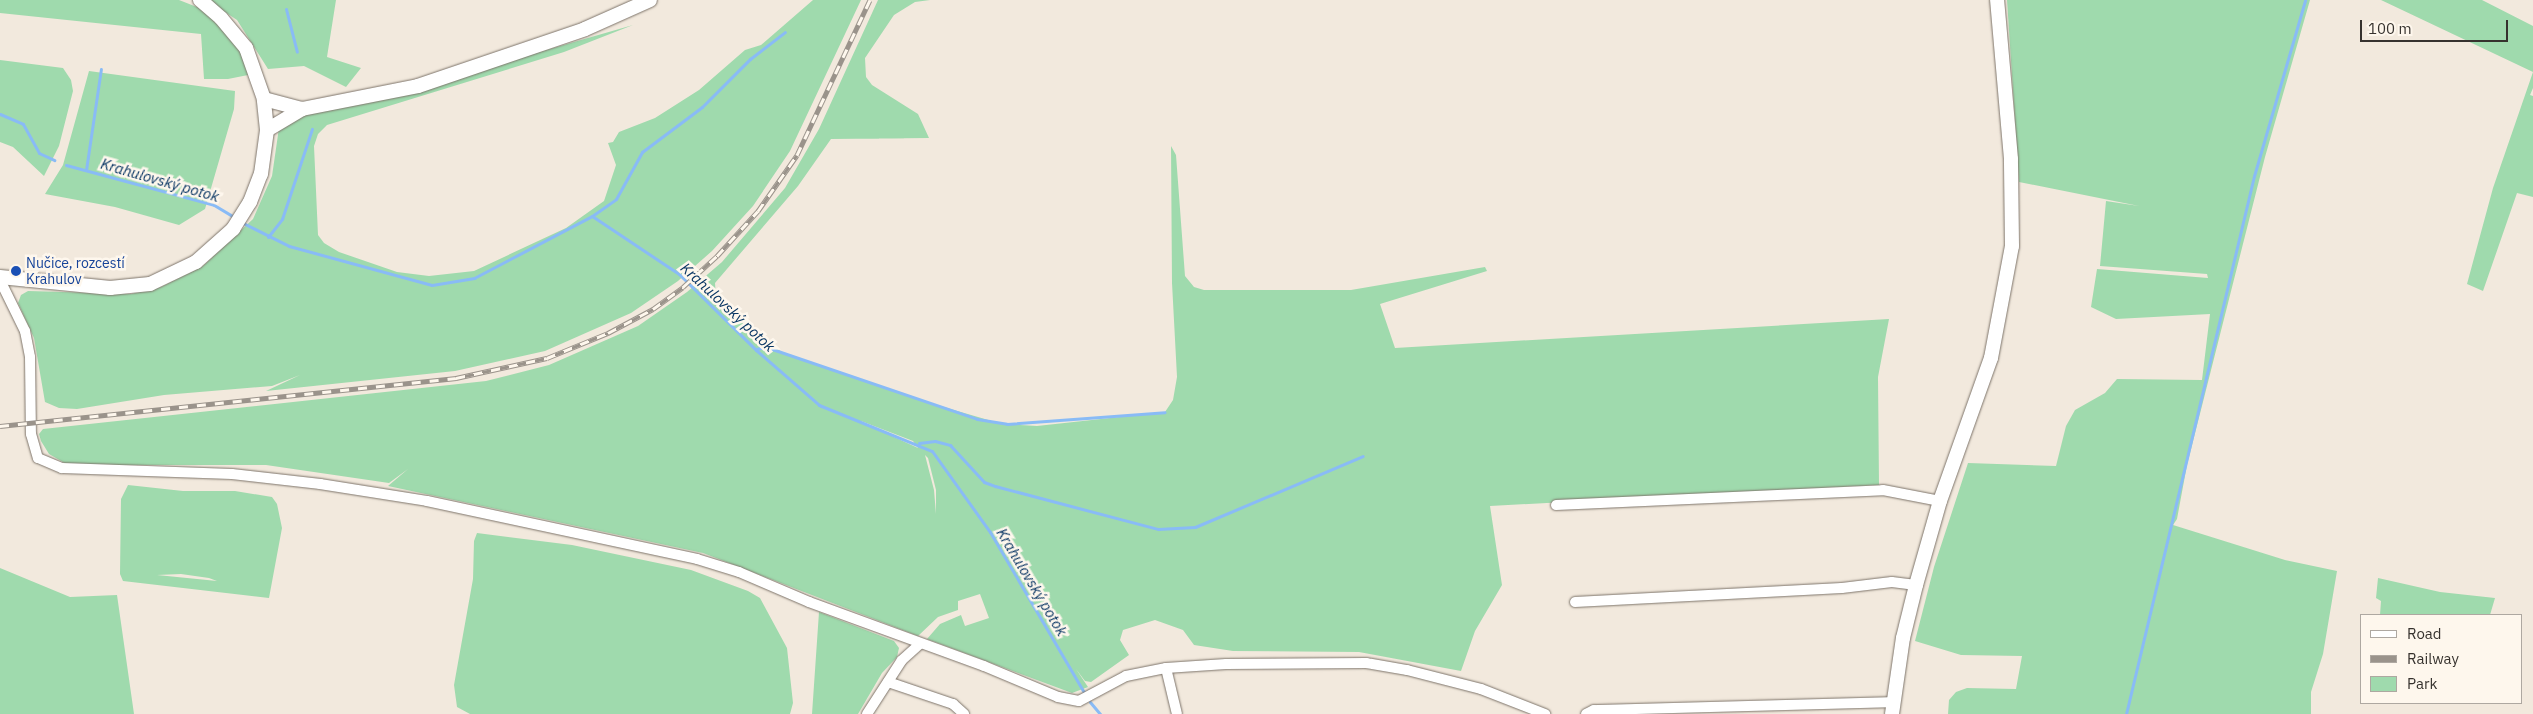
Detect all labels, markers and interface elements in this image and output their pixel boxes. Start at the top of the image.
scale bar [2363,10,2510,42]
text: 100 m [2368,19,2412,38]
water label: Krahulovský potok [99,154,221,206]
place label: Nučice, rozcestí Krahulov [26,255,125,288]
water label: Krahulovský potok [677,259,779,355]
marker: Nučice, rozcestí Krahulov [10,265,22,277]
water label: Krahulovský potok [993,525,1071,639]
legend [2360,614,2523,704]
text: Road [2407,624,2442,643]
text: Railway [2407,649,2459,668]
text: Park [2407,674,2437,693]

